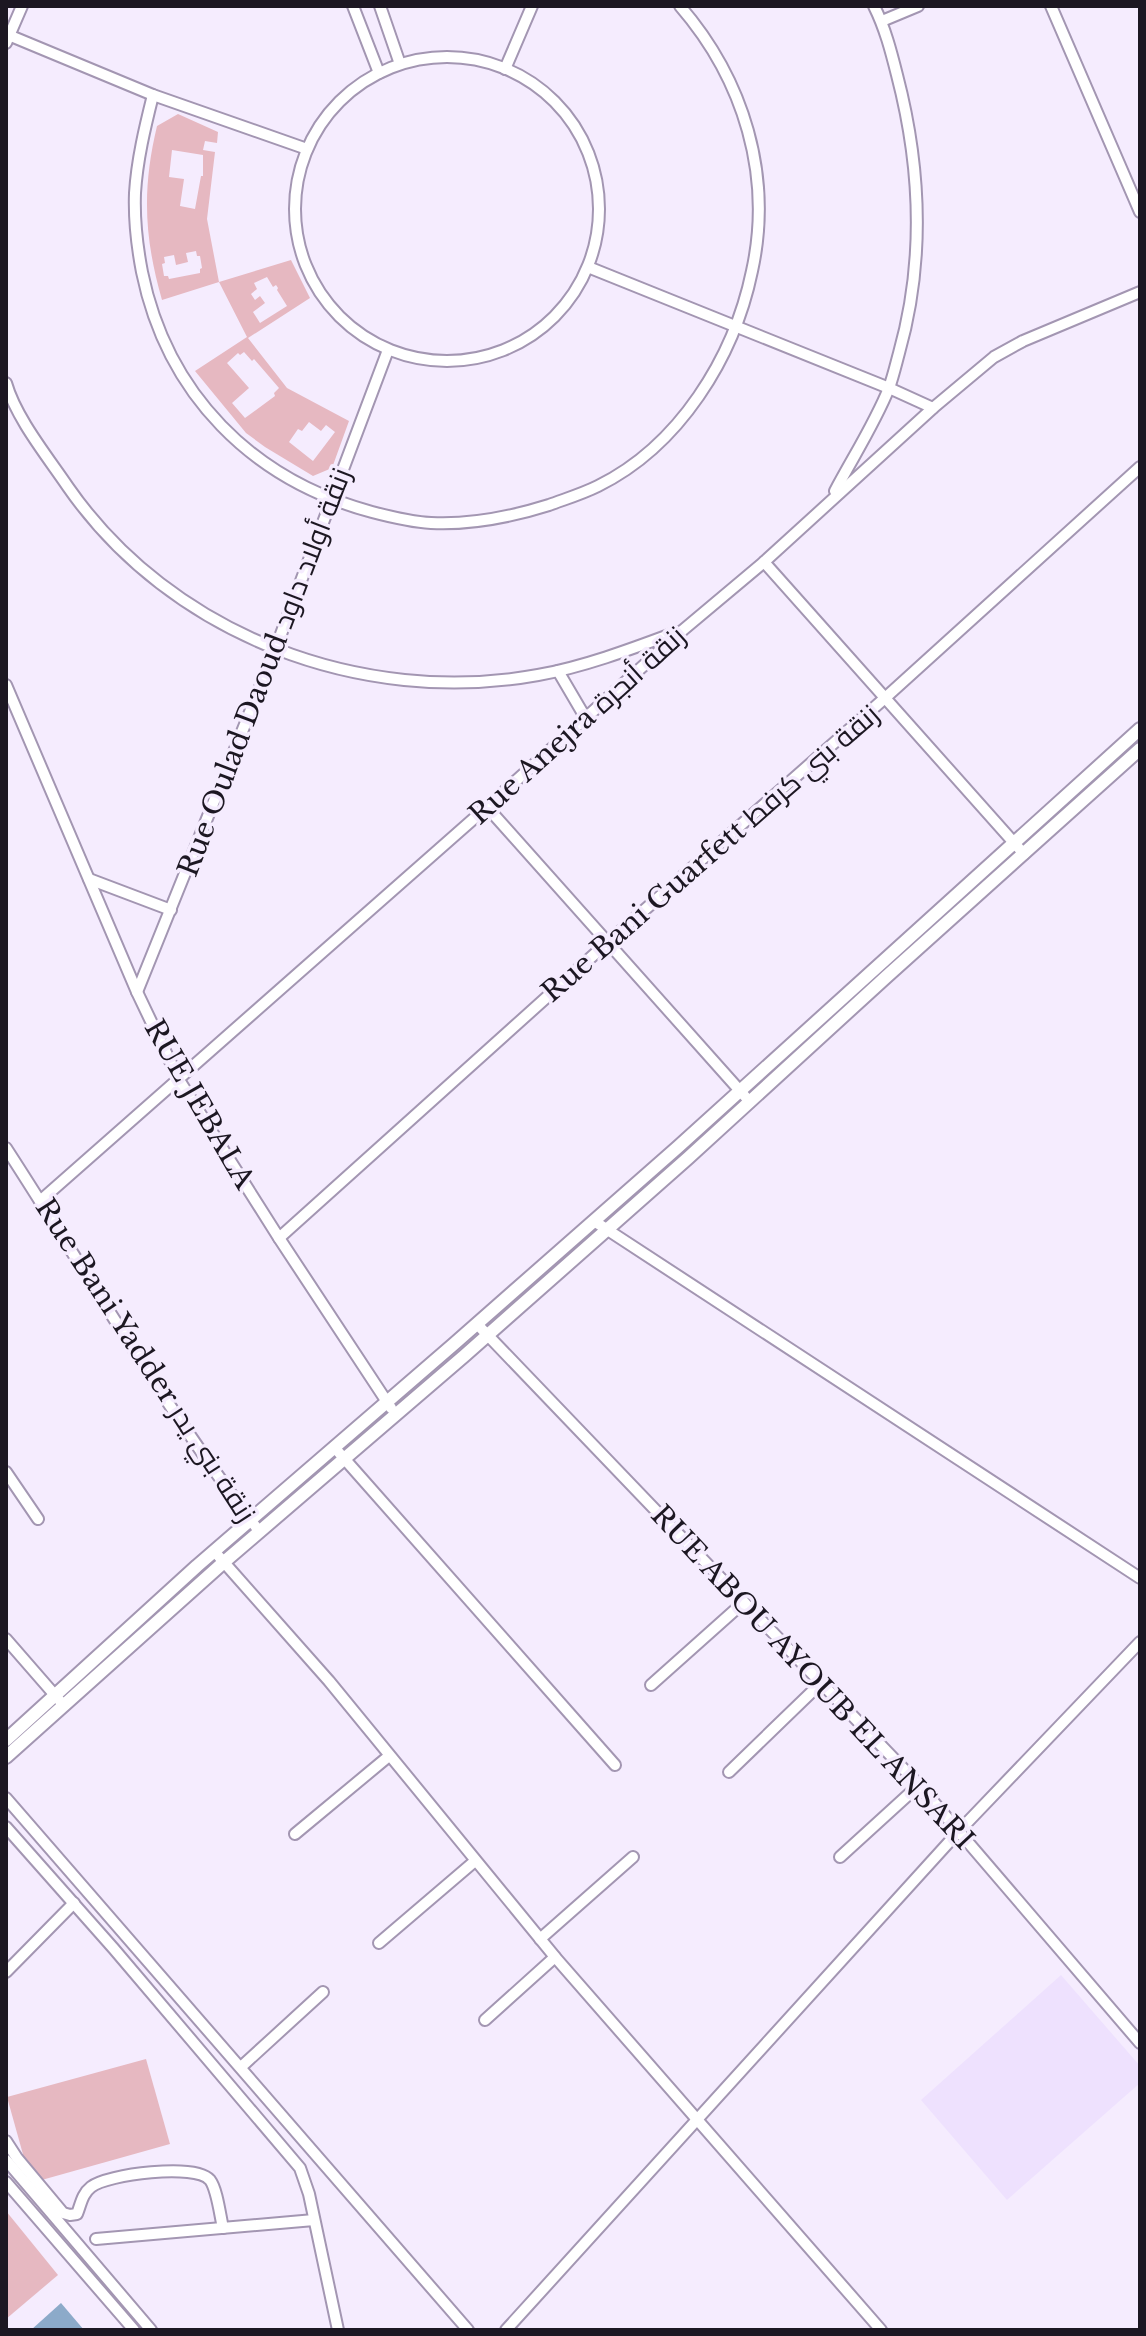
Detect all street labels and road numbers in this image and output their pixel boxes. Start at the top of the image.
street label: Rue Oulad Daoud زنقة أولاد داود [170,463,359,881]
street label: Rue Anejra زنقة أنجرة [462,619,693,832]
street label: Rue Bani Guarfett زنقة بني كرفط [534,697,889,1013]
street label: RUE JEBALA [137,1013,262,1196]
street label: Rue Bani Yadder زنقة بني يدر [24,1192,263,1531]
street label: RUE ABOU AYOUB EL ANSARI [644,1498,982,1857]

